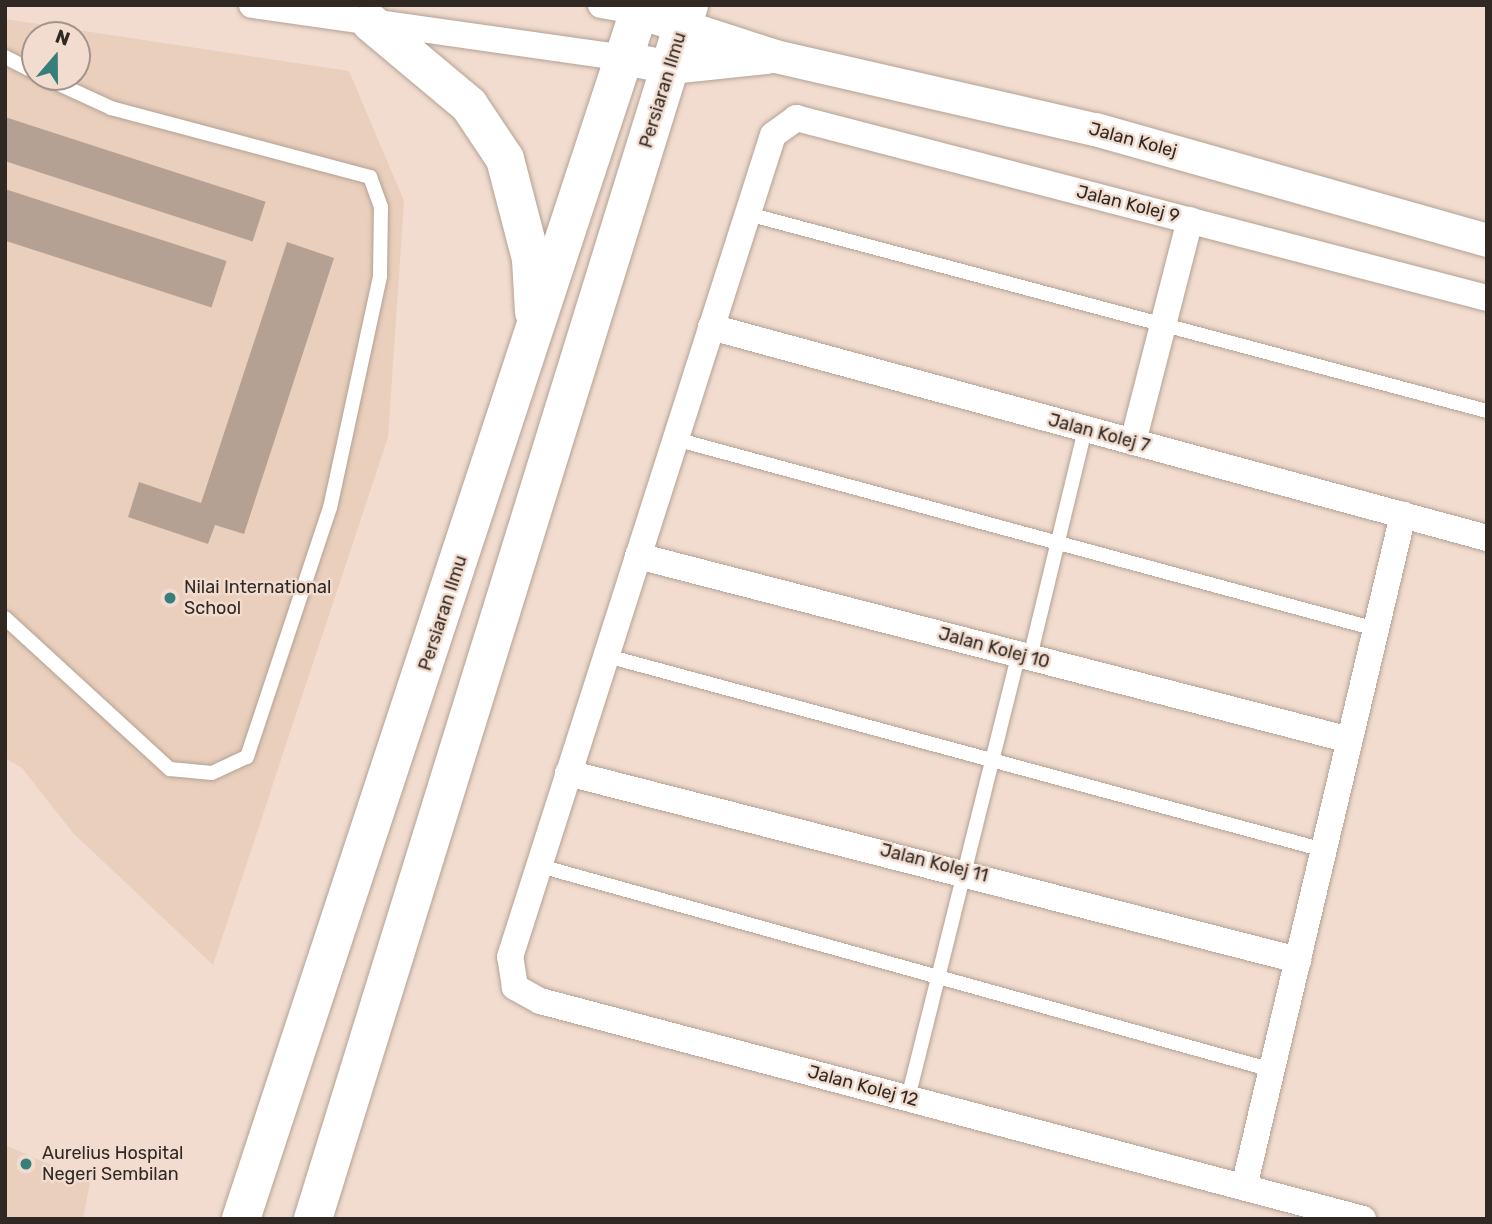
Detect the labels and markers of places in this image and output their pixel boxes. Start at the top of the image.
place label: Nilai International School [184,577,331,620]
marker: Nilai International School [162,590,178,606]
place label: Aurelius Hospital Negeri Sembilan [42,1143,183,1186]
marker: Aurelius Hospital Negeri Sembilan [16,1154,36,1174]

